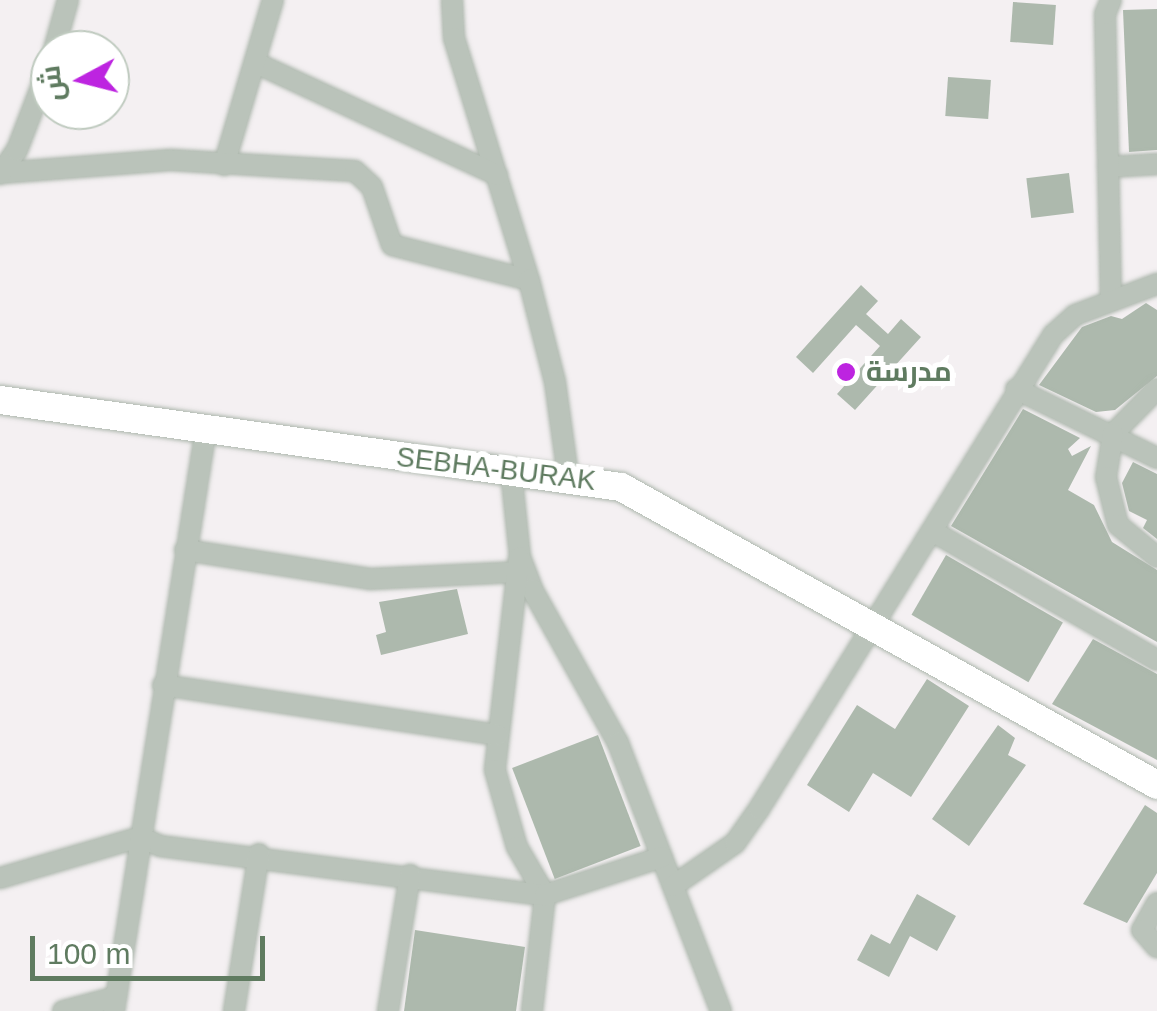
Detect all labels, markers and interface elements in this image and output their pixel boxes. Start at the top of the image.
north arrow [30,30,130,130]
text: ش [34,64,69,103]
place label: مدرسة [866,355,952,389]
marker: مدرسة [835,361,857,383]
street label: SEBHA-BURAK [394,440,598,498]
scale bar [35,916,270,978]
text: 100 m [47,937,130,970]

